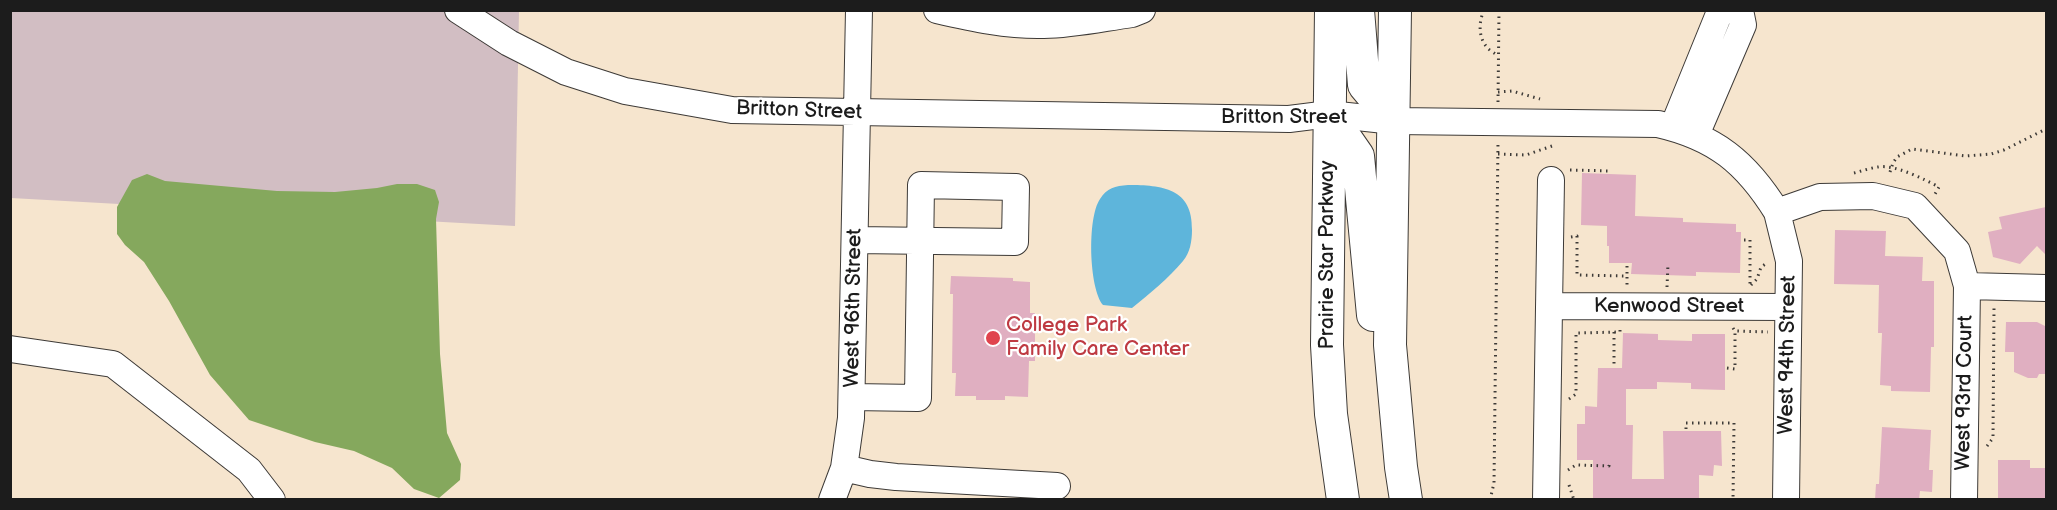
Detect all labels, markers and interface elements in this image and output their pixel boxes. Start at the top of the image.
street label: Britton Street [735,96,863,126]
street label: Britton Street [1221,105,1347,131]
street label: Prairie Star Parkway [1315,161,1341,349]
street label: West 96th Street [840,228,868,388]
street label: West 94th Street [1774,275,1802,435]
street label: Kenwood Street [1594,294,1744,320]
place label: College Park Family Care Center [1006,313,1189,363]
street label: West 93rd Court [1951,315,1979,471]
marker: College Park Family Care Center [984,329,1002,347]

